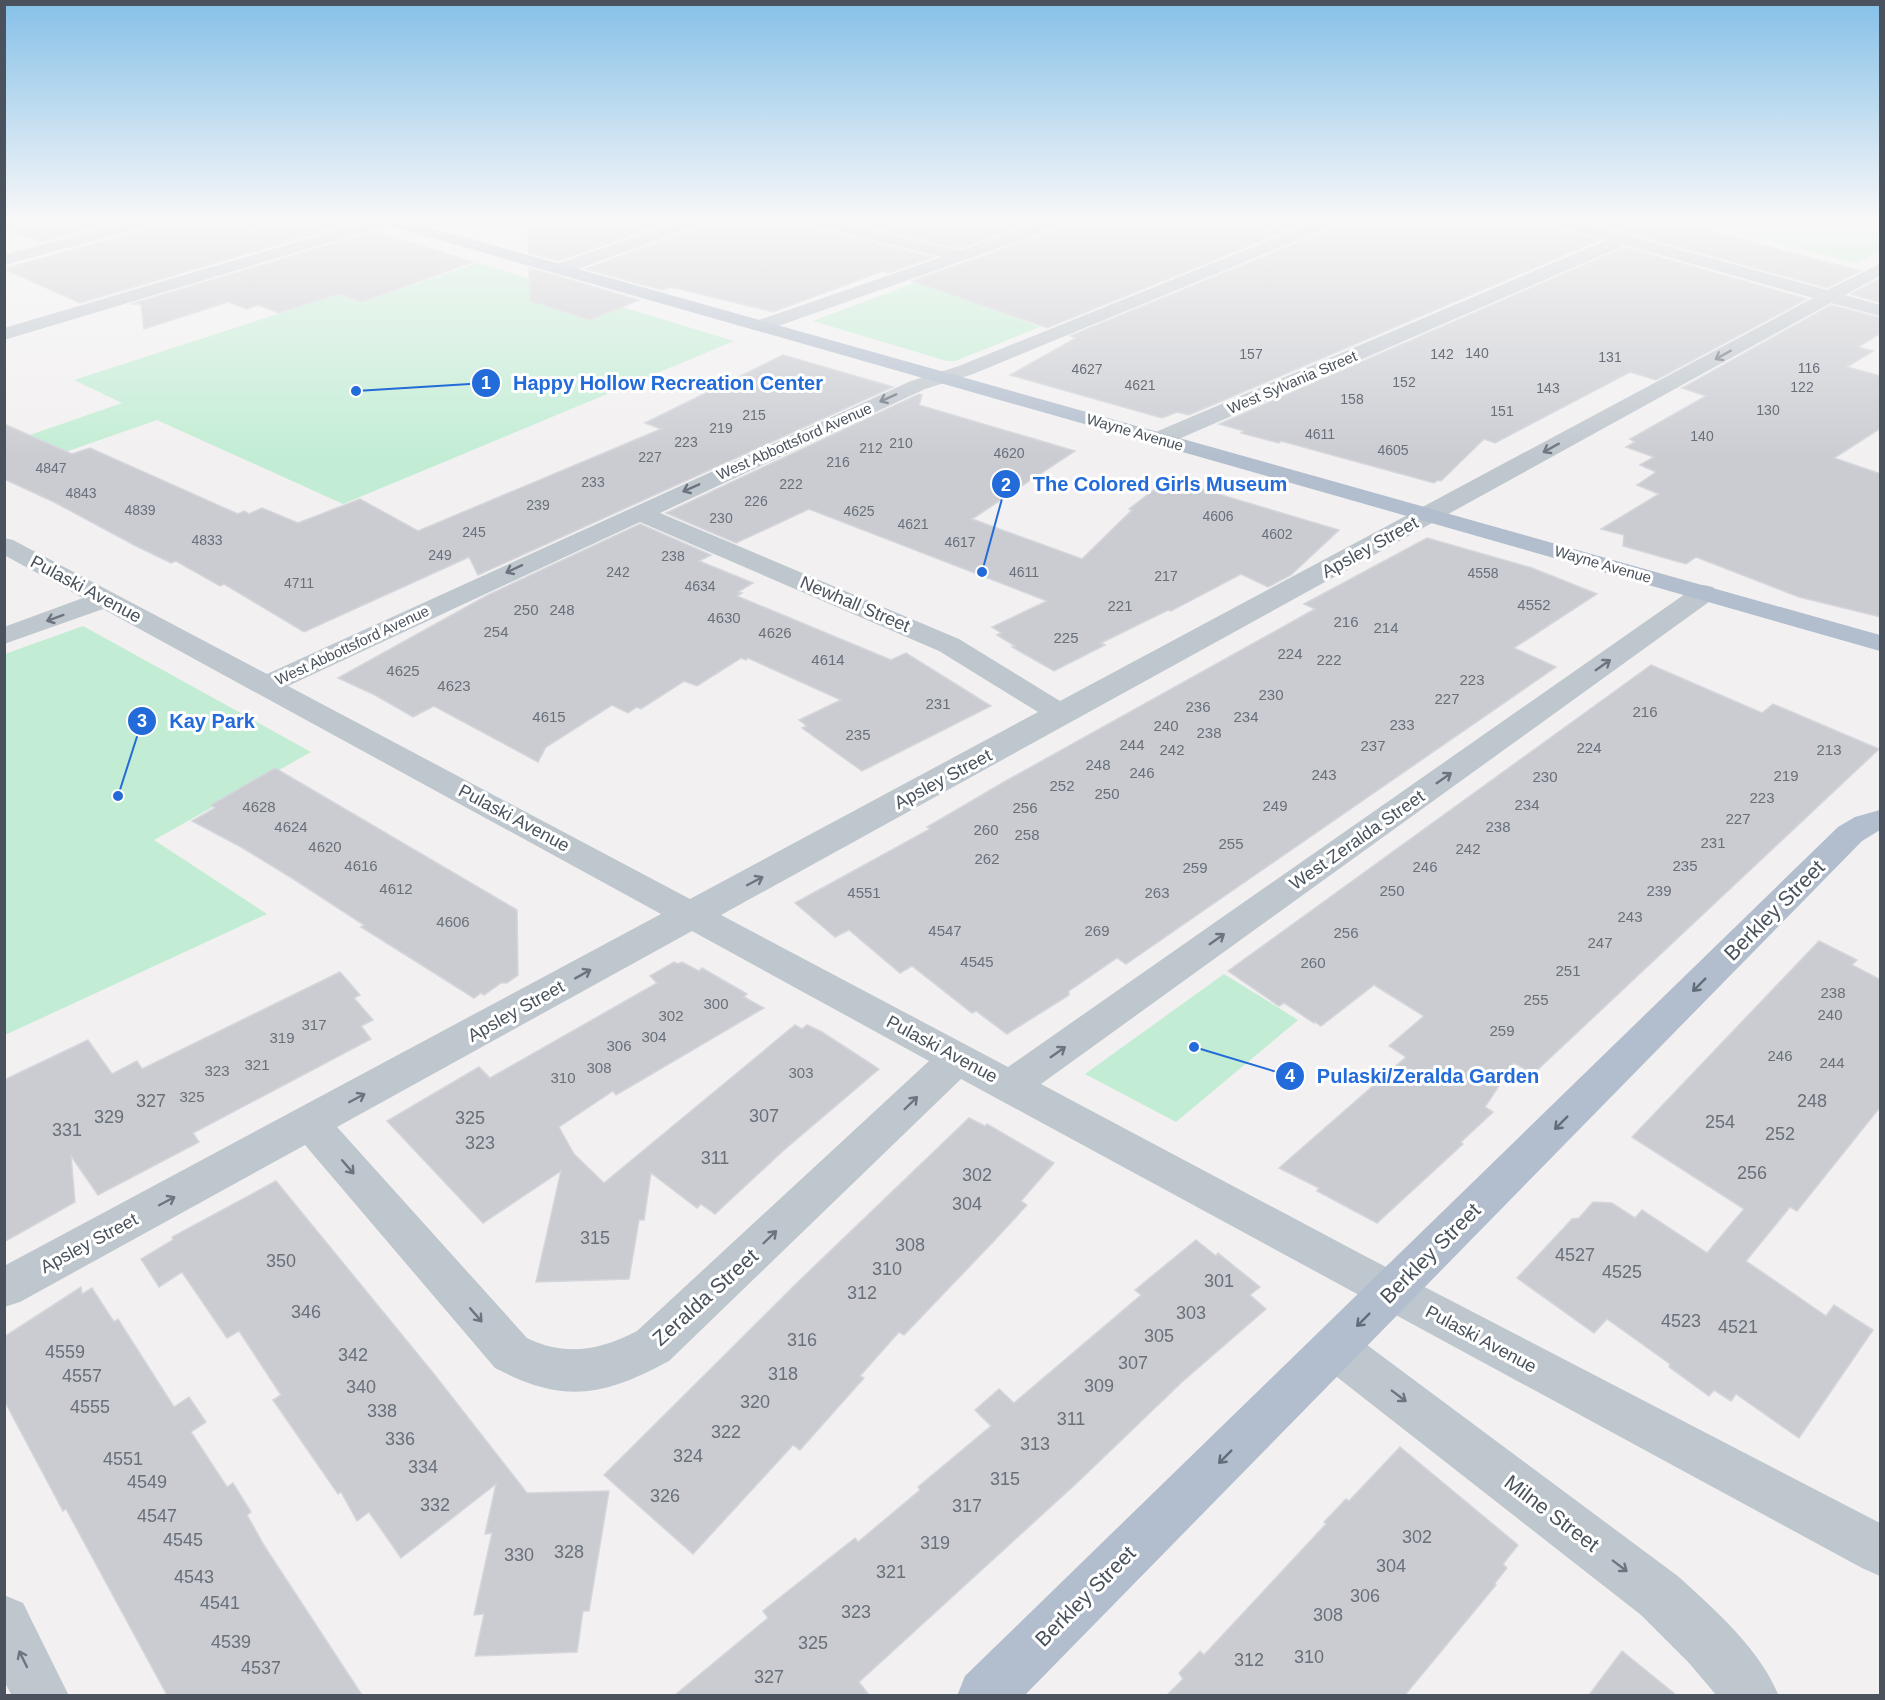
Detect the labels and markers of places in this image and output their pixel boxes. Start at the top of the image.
callout: Happy Hollow Recreation Center [471,364,835,402]
callout: The Colored Girls Museum [991,465,1299,503]
callout: Kay Park [127,702,267,740]
callout: Pulaski/Zeralda Garden [1275,1057,1552,1095]

